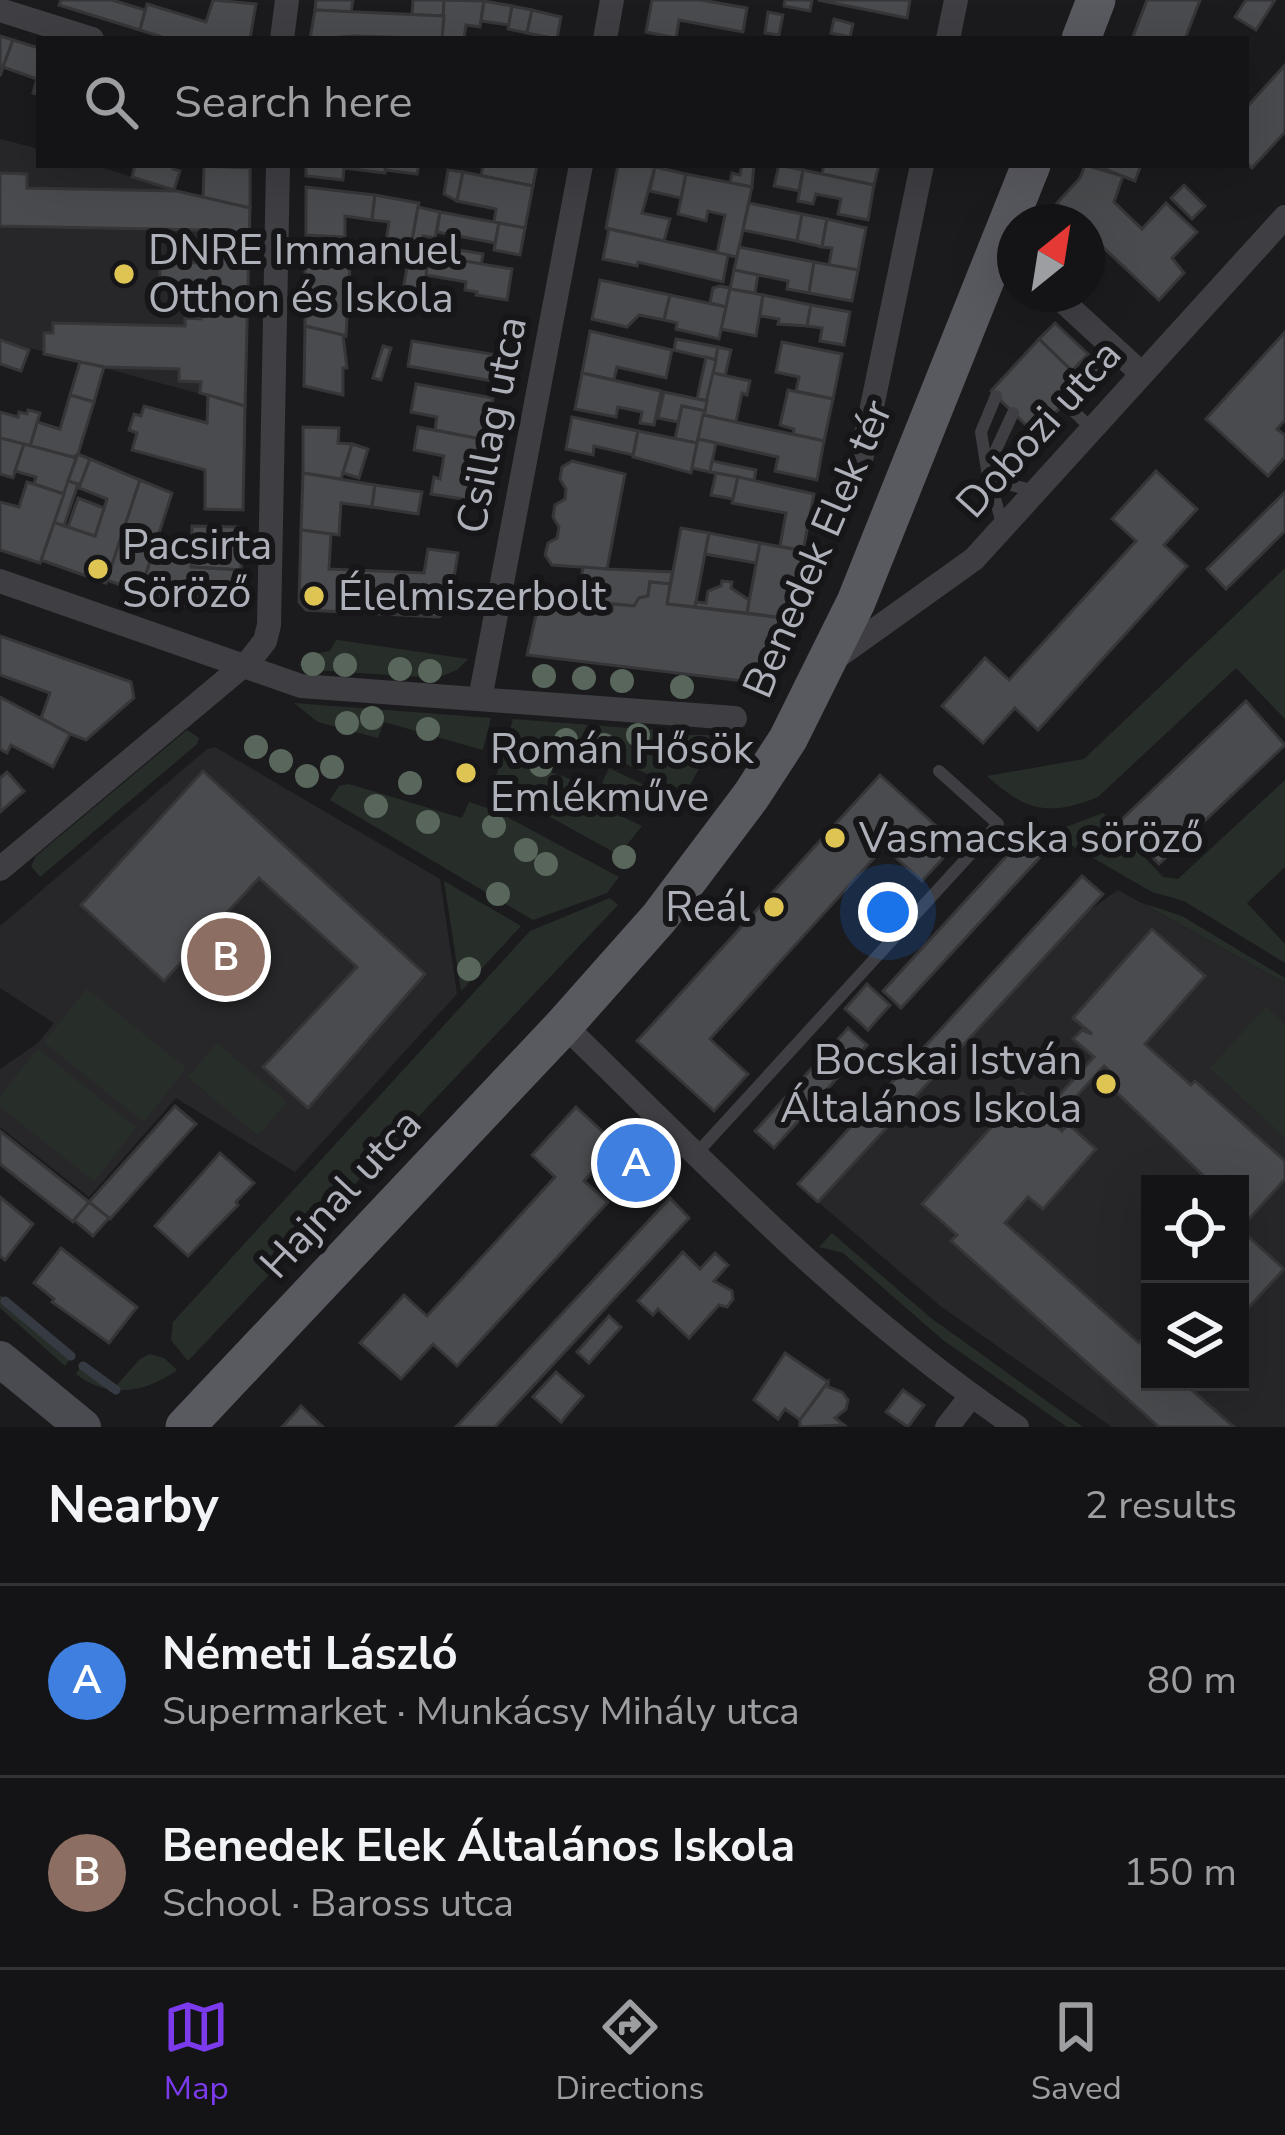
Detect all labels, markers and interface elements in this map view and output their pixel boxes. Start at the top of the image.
search box [36,36,1249,168]
icon: search [78,69,144,135]
text: Search here [174,72,413,133]
north arrow [997,204,1105,312]
place label: DNRE Immanuel Otthon és Iskola [148,222,461,327]
marker: DNRE Immanuel Otthon és Iskola [111,261,137,287]
street label: Csillag utca [443,312,541,538]
street label: Dobozi utca [944,328,1134,530]
street label: Benedek Elek tér [730,391,906,707]
place label: Pacsirta Söröző [122,517,272,622]
marker: Pacsirta Söröző [85,556,111,582]
place label: Élelmiszerbolt [338,568,606,625]
marker: Élelmiszerbolt [301,583,327,609]
place label: Román Hősök Emlékműve [490,721,755,826]
marker: Román Hősök Emlékműve [453,760,479,786]
place label: Vasmacska söröző [858,810,1203,867]
marker: Vasmacska söröző [822,825,848,851]
place label: Reál [665,879,751,936]
your location [858,882,918,942]
marker: Reál [761,894,787,920]
pin: B [187,912,265,1002]
place label: Bocskai István Általános Iskola [780,1032,1082,1137]
marker: Bocskai István Általános Iskola [1093,1071,1119,1097]
street label: Hajnal utca [247,1097,435,1291]
pin: A [597,1118,675,1208]
map controls [1141,1175,1249,1391]
button: locate [1141,1175,1249,1283]
button: layers [1141,1283,1249,1391]
text: Nearby [48,1470,219,1540]
text: 2 results [1085,1479,1237,1532]
text: Németi László [162,1624,458,1685]
text: A [72,1654,102,1707]
text: 80 m [1147,1654,1237,1707]
text: Supermarket · Munkácsy Mihály utca [162,1685,800,1738]
text: Benedek Elek Általános Iskola [162,1816,795,1877]
text: B [74,1846,100,1899]
text: 150 m [1123,1846,1237,1899]
text: School · Baross utca [162,1877,514,1930]
tab: Map [163,1994,229,2111]
tab: Directions [556,1994,704,2111]
tab: Saved [1031,1994,1122,2111]

